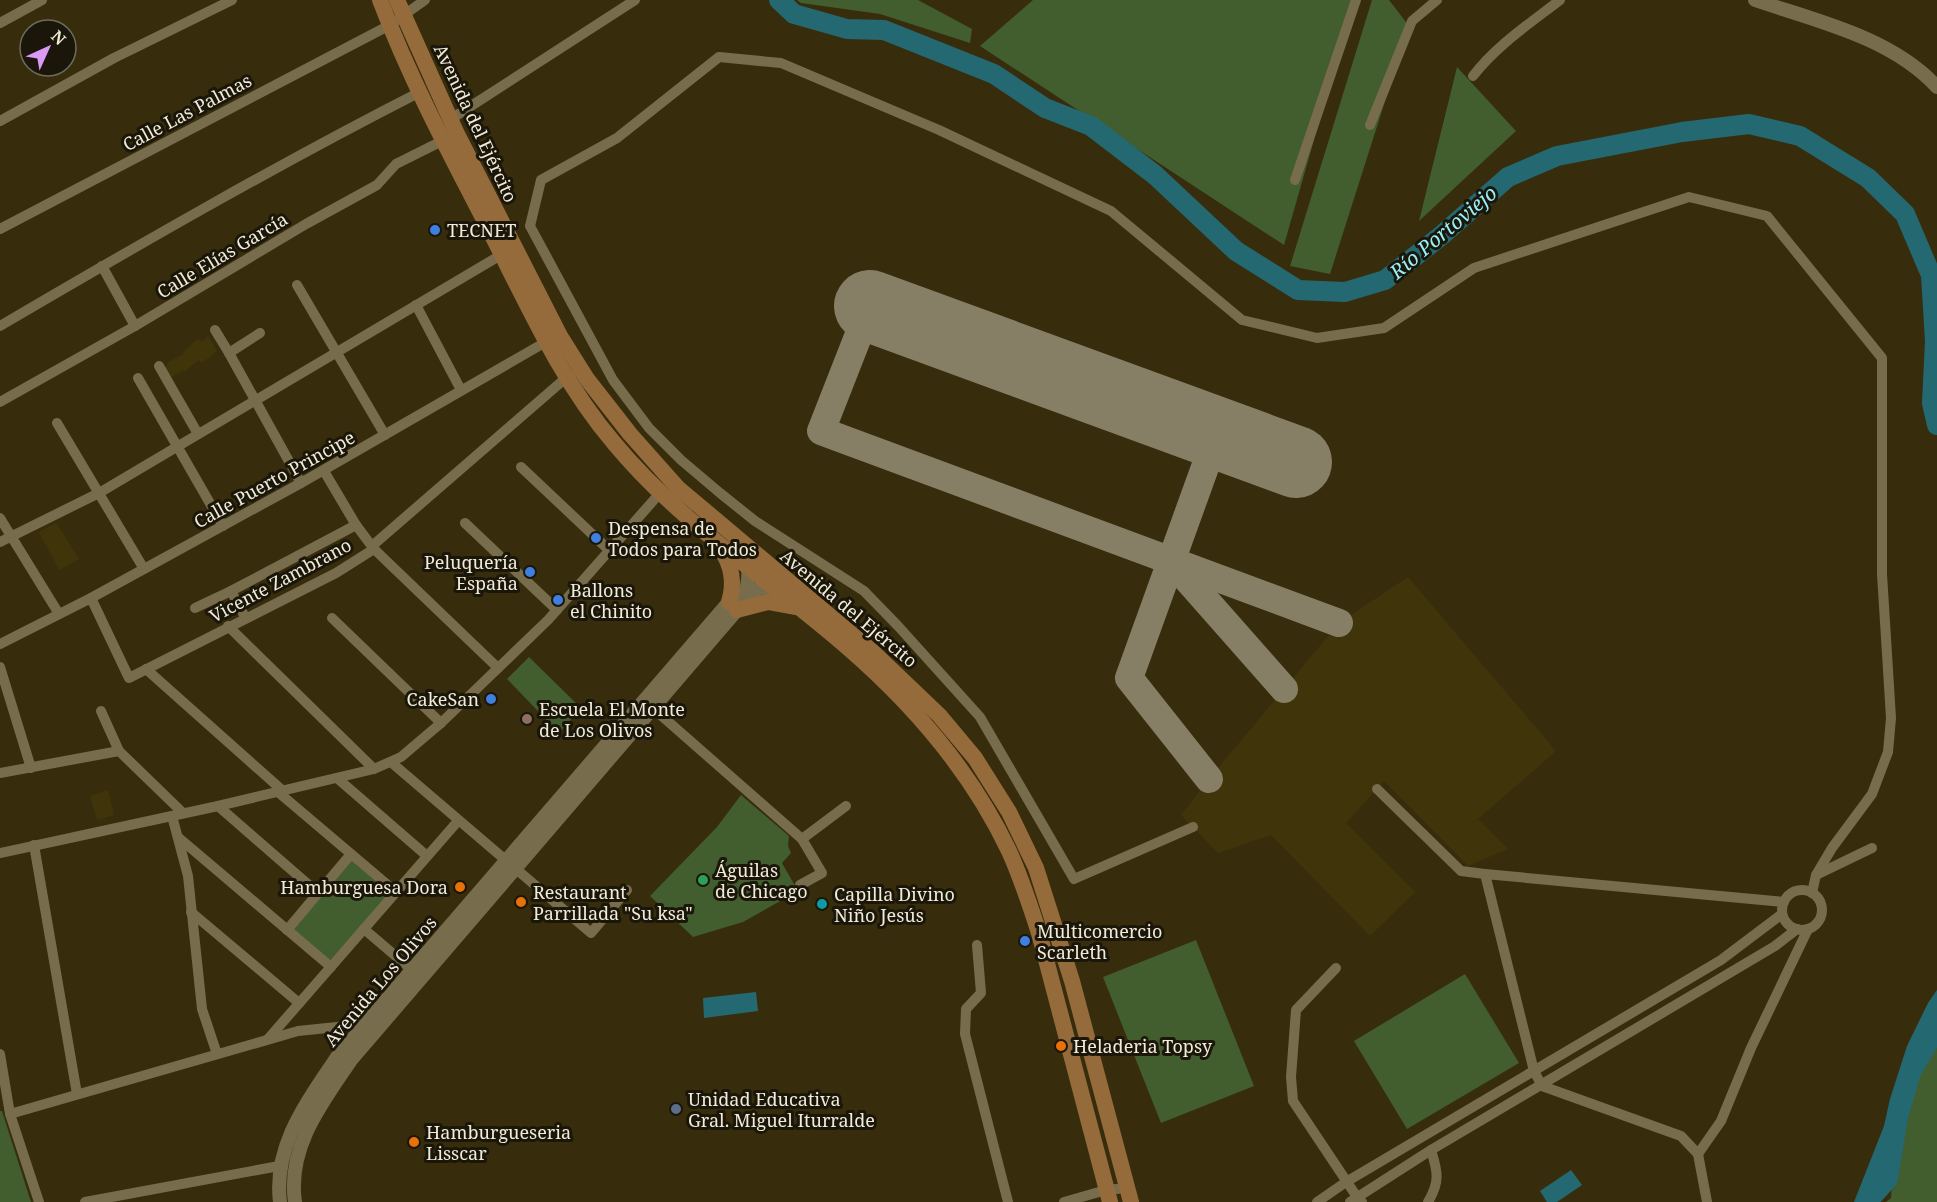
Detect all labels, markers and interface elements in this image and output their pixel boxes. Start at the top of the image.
north arrow [18,18,78,78]
text: N [46,25,71,50]
street label: Avenida del Ejército [429,40,523,206]
street label: Calle Las Palmas [118,68,256,156]
water label: Río Portoviejo [1383,179,1502,285]
street label: Calle Elías García [152,207,292,303]
place label: TECNET [447,218,516,242]
marker: TECNET [428,223,442,237]
street label: Calle Puerto Principe [189,425,359,533]
place label: Despensa de Todos para Todos [608,516,757,561]
marker: Despensa de Todos para Todos [589,531,603,545]
street label: Vicente Zambrano [205,532,355,628]
street label: Avenida del Ejército [775,544,923,672]
place label: Peluquería España [424,550,518,595]
marker: Peluquería España [523,565,537,579]
place label: Ballons el Chinito [570,578,652,623]
marker: Ballons el Chinito [551,593,565,607]
place label: CakeSan [406,687,479,711]
marker: CakeSan [484,692,498,706]
place label: Escuela El Monte de Los Olivos [539,697,685,742]
marker: Escuela El Monte de Los Olivos [520,712,534,726]
place label: Águilas de Chicago [715,858,808,903]
marker: Águilas de Chicago [696,873,710,887]
place label: Hamburguesa Dora [280,875,448,899]
marker: Hamburguesa Dora [453,880,467,894]
place label: Restaurant Parrillada "Su ksa" [533,880,693,925]
place label: Capilla Divino Niño Jesús [834,882,955,927]
marker: Restaurant Parrillada "Su ksa" [514,895,528,909]
marker: Capilla Divino Niño Jesús [815,897,829,911]
street label: Avenida Los Olivos [318,911,442,1051]
place label: Multicomercio Scarleth [1037,919,1162,964]
marker: Multicomercio Scarleth [1018,934,1032,948]
place label: Heladeria Topsy [1073,1034,1213,1058]
marker: Heladeria Topsy [1054,1039,1068,1053]
place label: Unidad Educativa Gral. Miguel Iturralde [688,1087,875,1132]
marker: Unidad Educativa Gral. Miguel Iturralde [669,1102,683,1116]
place label: Hamburgueseria Lisscar [426,1120,571,1165]
marker: Hamburgueseria Lisscar [407,1135,421,1149]

